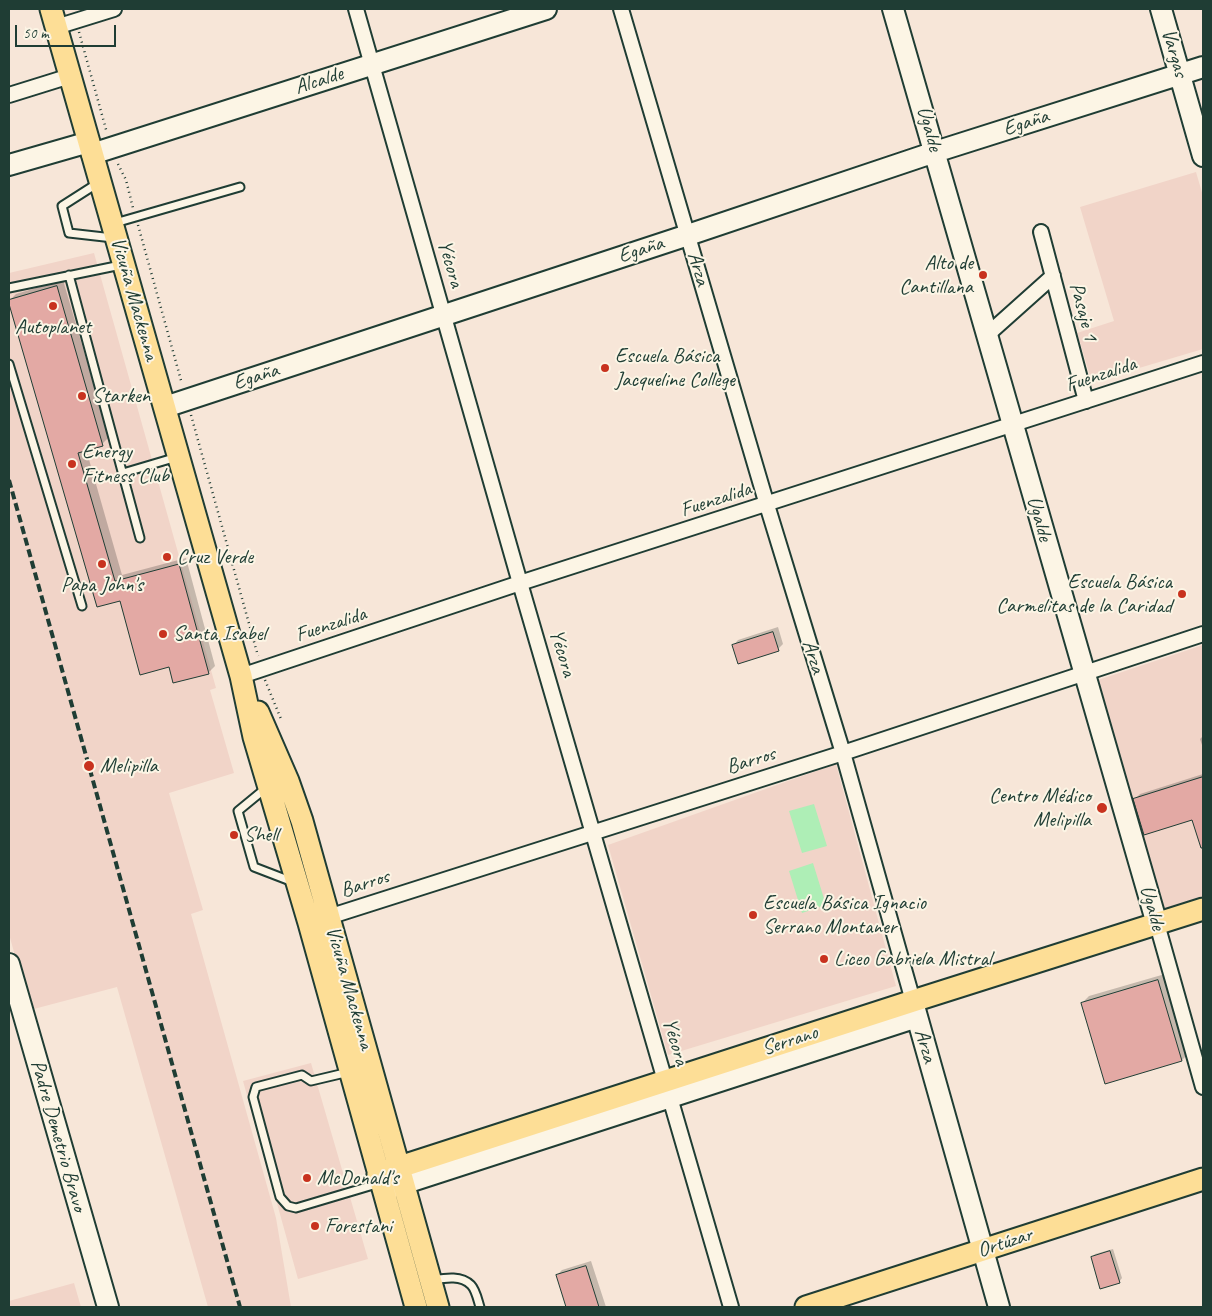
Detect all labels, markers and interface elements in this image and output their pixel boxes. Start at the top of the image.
scale bar [18,15,119,47]
text: 50 m [23,24,49,43]
street label: Vargas [1155,26,1193,80]
street label: Alcalde [292,61,346,101]
street label: Ugalde [911,104,947,154]
street label: Egaña [1000,104,1052,142]
street label: Egaña [615,231,667,269]
street label: Vicuña Mackenna [104,235,164,363]
street label: Yécora [431,237,469,291]
street label: Arza [681,249,715,289]
place label: Alto de Cantillana [899,250,973,300]
marker: Alto de Cantillana [977,269,989,281]
street label: Pasaje 1 [1063,280,1103,344]
marker: Autoplanet [47,300,59,312]
place label: Autoplanet [15,314,91,340]
place label: Escuela Básica Jacqueline College [615,343,735,393]
street label: Fuenzalida [1063,352,1139,398]
street label: Egaña [230,358,282,396]
marker: Escuela Básica Jacqueline College [599,362,611,374]
place label: Starken [92,383,150,409]
marker: Starken [76,390,88,402]
place label: Energy Fitness Club [82,439,169,489]
marker: Energy Fitness Club [66,458,78,470]
street label: Fuenzalida [678,477,754,523]
street label: Ugalde [1021,494,1057,544]
place label: Cruz Verde [177,544,253,570]
marker: Cruz Verde [161,551,173,563]
marker: Papa John's [96,558,108,570]
place label: Escuela Básica Carmelitas de la Caridad [996,569,1172,619]
place label: Papa John's [61,572,143,598]
marker: Escuela Básica Carmelitas de la Caridad [1176,588,1188,600]
street label: Fuenzalida [293,602,369,648]
place label: Santa Isabel [173,621,266,647]
street label: Yécora [543,626,581,680]
marker: Santa Isabel [157,628,169,640]
street label: Arza [796,637,830,677]
street label: Barros [724,742,778,780]
place label: Melipilla [100,753,158,779]
marker: Melipilla [82,759,96,773]
place label: Centro Médico Melipilla [989,783,1091,833]
marker: Centro Médico Melipilla [1095,801,1109,815]
place label: Shell [244,822,278,848]
marker: Shell [228,829,240,841]
street label: Barros [337,864,393,904]
street label: Ugalde [1134,883,1170,933]
place label: Escuela Básica Ignacio Serrano Montaner [763,890,926,940]
marker: Escuela Básica Ignacio Serrano Montaner [747,909,759,921]
street label: Vicuña Mackenna [319,924,379,1052]
place label: Liceo Gabriela Mistral [834,946,991,972]
marker: Liceo Gabriela Mistral [818,953,830,965]
street label: Yécora [656,1015,694,1069]
street label: Serrano [759,1020,821,1062]
street label: Arza [908,1026,942,1066]
street label: Padre Demetrio Bravo [24,1057,92,1215]
place label: McDonald's [317,1165,398,1191]
marker: McDonald's [301,1172,313,1184]
place label: Forestani [325,1213,392,1239]
marker: Forestani [309,1220,321,1232]
street label: Ortúzar [974,1222,1036,1264]

